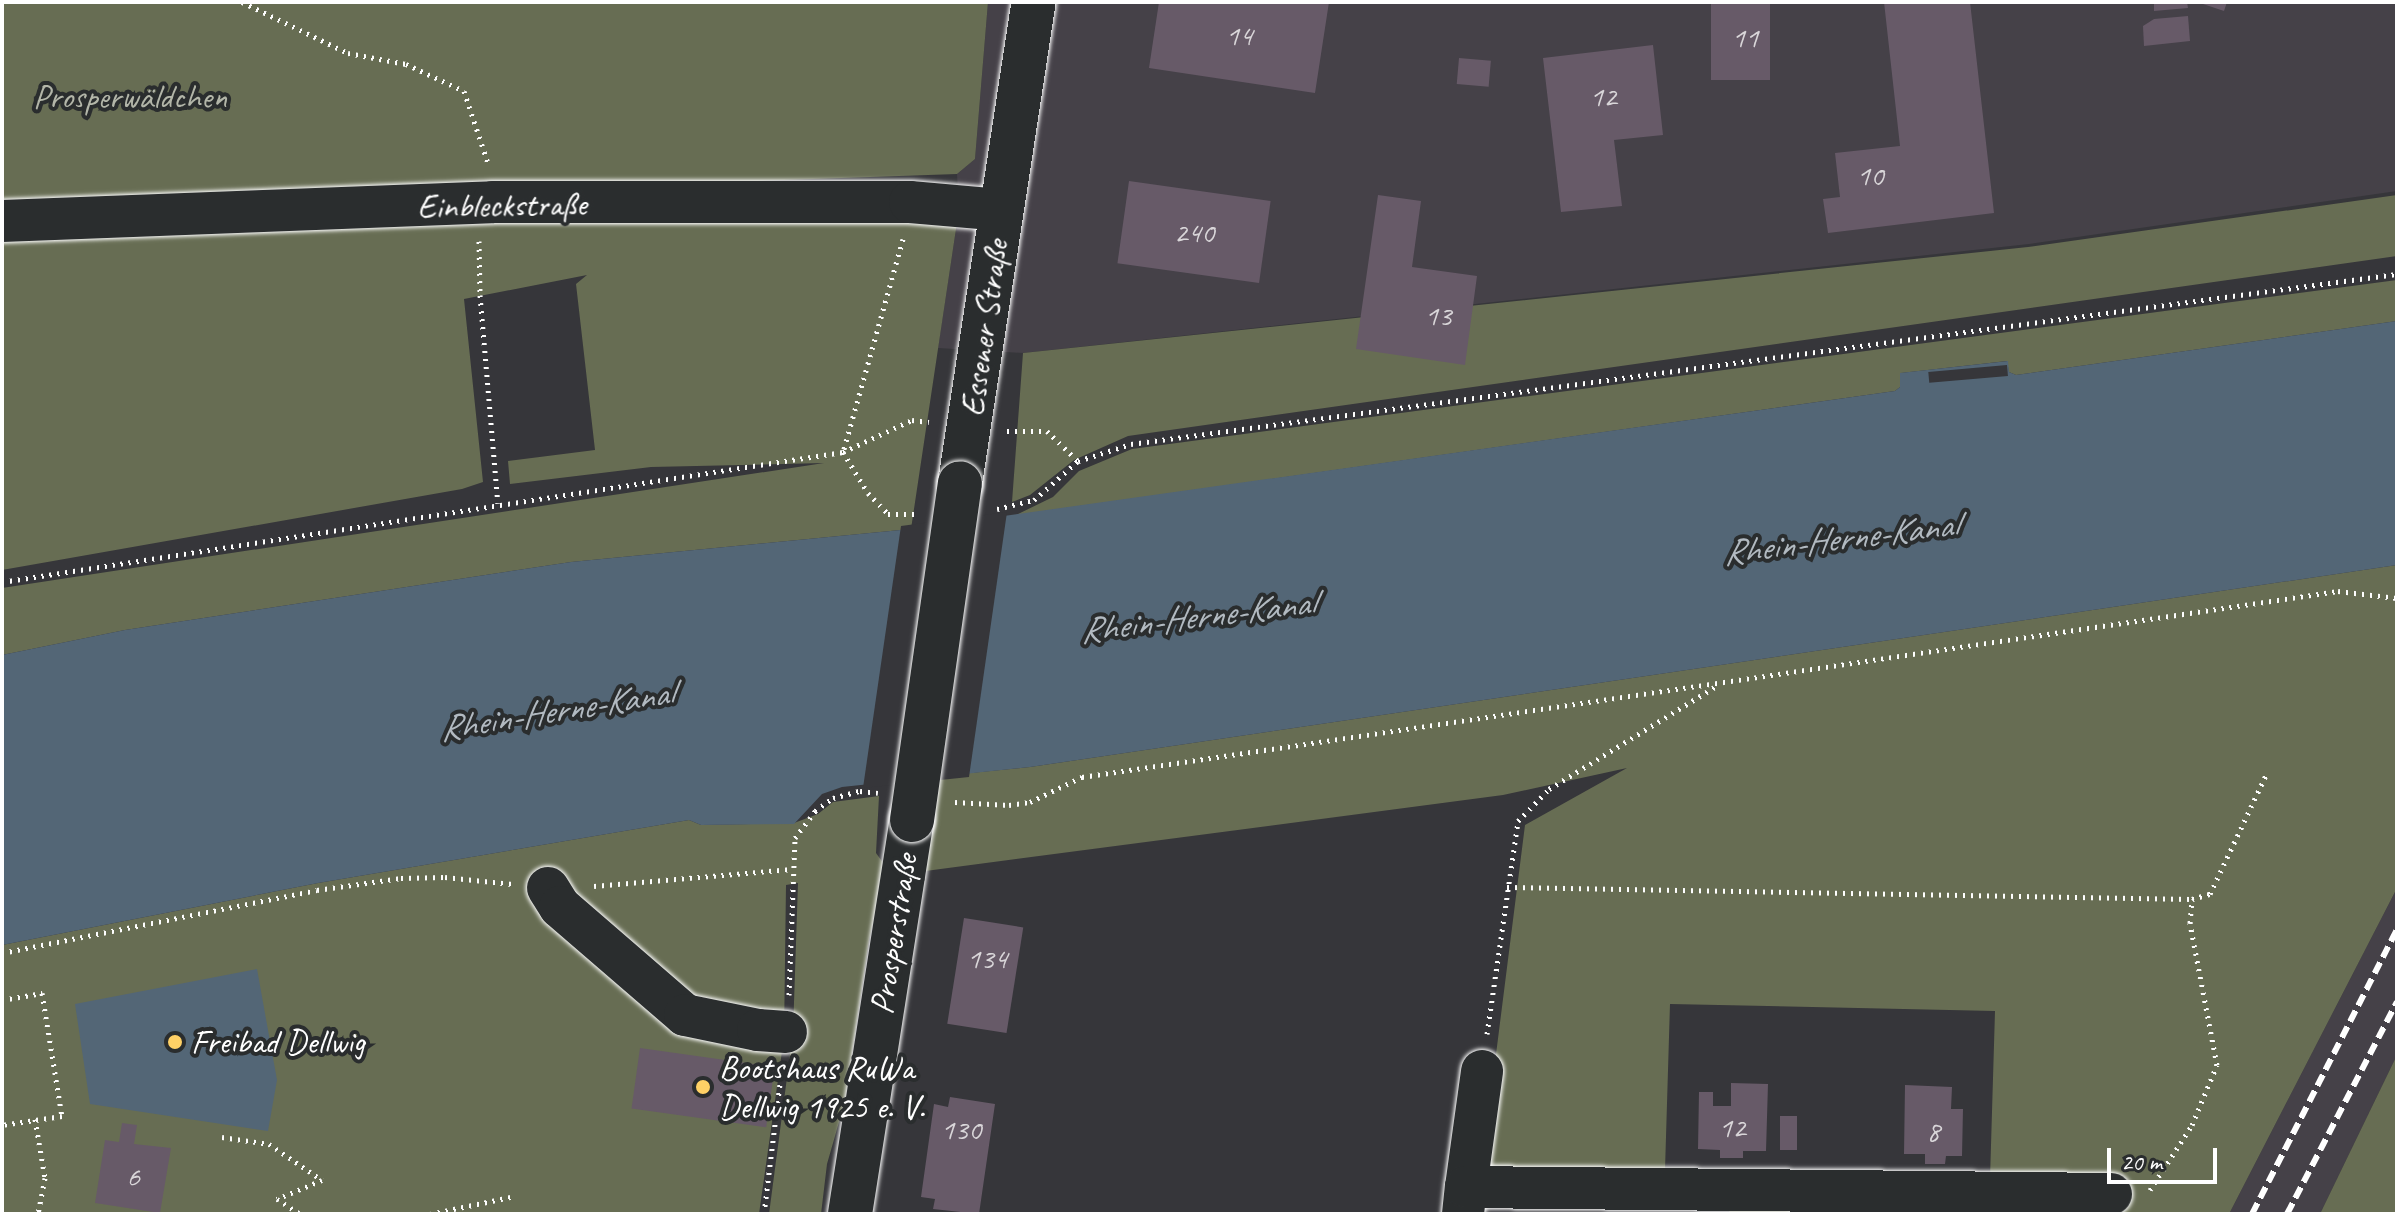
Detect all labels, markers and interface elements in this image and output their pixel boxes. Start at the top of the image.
house number: 14 [1226,17,1252,53]
house number: 11 [1732,19,1758,55]
park label: Prosperwäldchen [33,77,227,117]
house number: 12 [1590,78,1616,114]
house number: 10 [1857,157,1883,193]
street label: Einbleckstraße [417,183,587,227]
house number: 240 [1174,214,1214,250]
street label: Essener Straße [951,236,1017,420]
house number: 13 [1425,297,1451,333]
water label: Rhein-Herne-Kanal [1720,503,1960,575]
water label: Rhein-Herne-Kanal [1077,581,1317,653]
water label: Rhein-Herne-Kanal [436,671,676,751]
street label: Prosperstraße [860,851,926,1017]
house number: 134 [967,940,1007,976]
place label: Freibad Dellwig [191,1022,365,1062]
marker: Freibad Dellwig [166,1033,184,1051]
place label: Bootshaus RuWa Dellwig 1925 e. V. [719,1047,925,1126]
marker: Bootshaus RuWa Dellwig 1925 e. V. [694,1078,712,1096]
house number: 12 [1719,1109,1745,1145]
house number: 130 [941,1111,981,1147]
house number: 8 [1926,1113,1940,1149]
scale bar [2111,1132,2221,1182]
text: 20 m [2121,1147,2162,1177]
house number: 6 [126,1158,140,1194]

